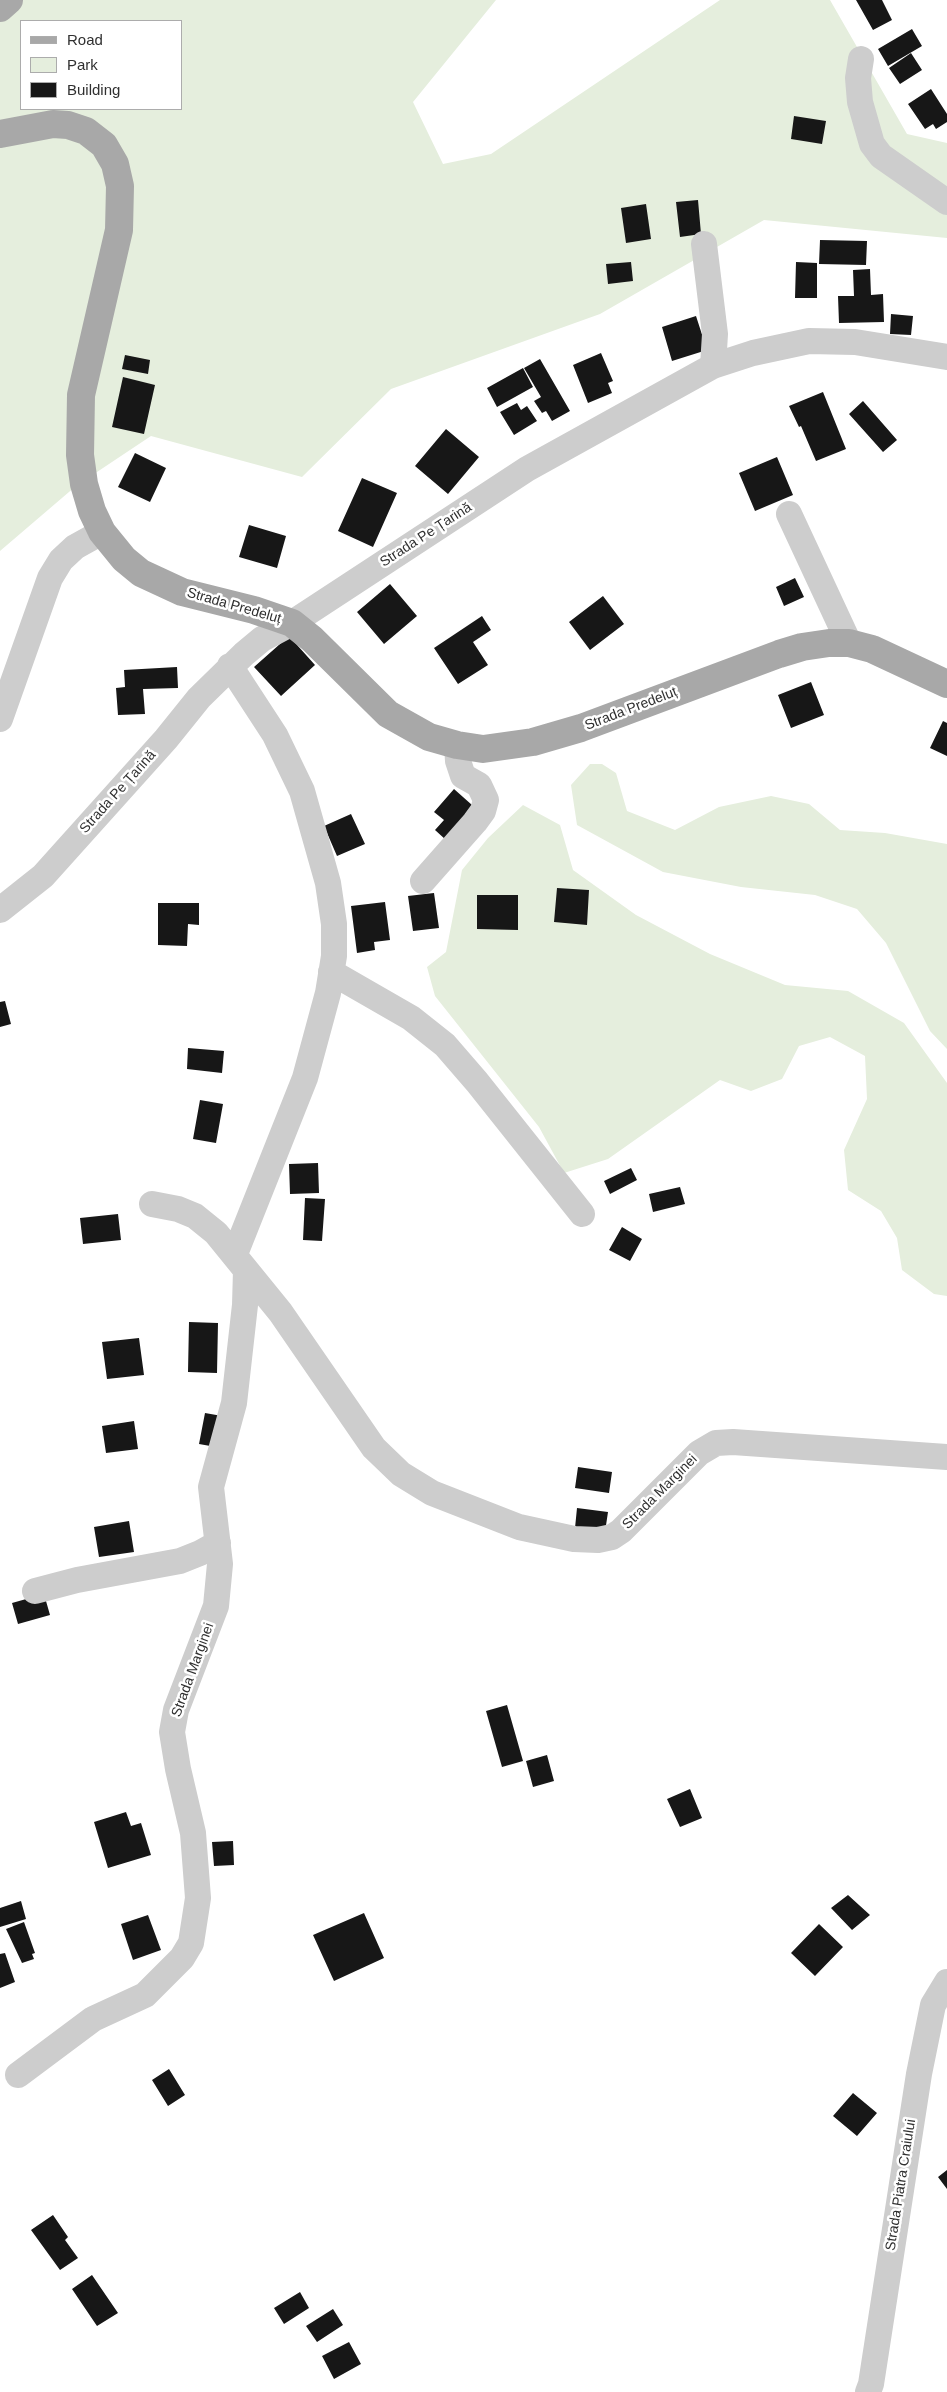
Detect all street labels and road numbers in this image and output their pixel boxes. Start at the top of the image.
street label: Strada Pe Țarină [377,499,475,571]
street label: Strada Predeluț [185,585,283,627]
street label: Strada Predeluț [583,684,679,734]
street label: Strada Pe Țarină [76,747,160,837]
street label: Strada Marginei [619,1451,701,1533]
street label: Strada Marginei [168,1621,218,1719]
street label: Strada Piatra Craiului [882,2118,920,2252]

